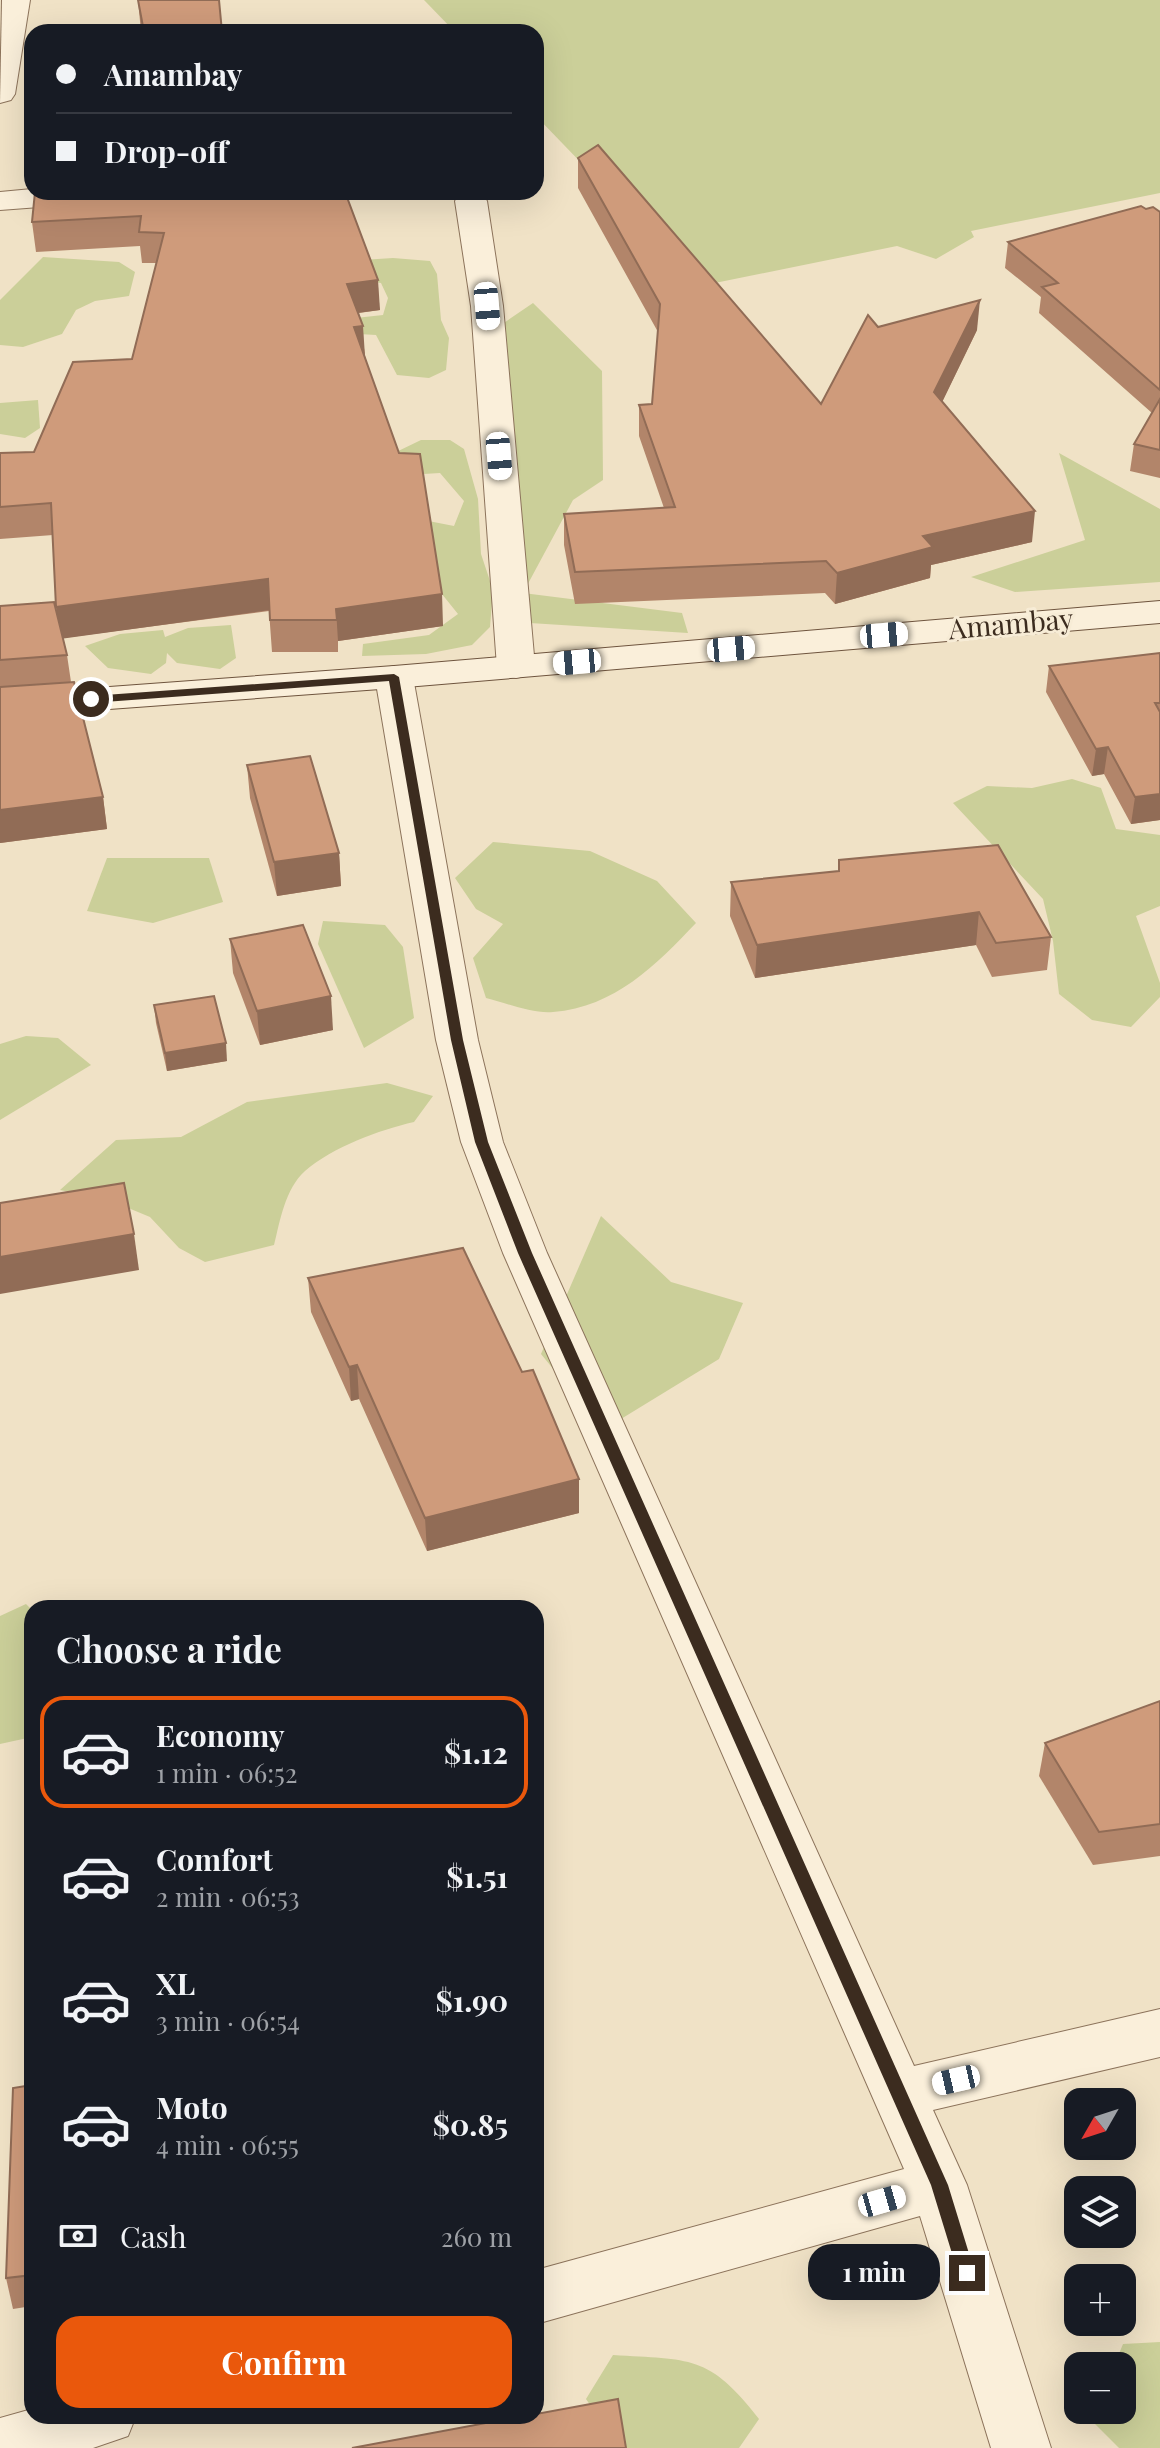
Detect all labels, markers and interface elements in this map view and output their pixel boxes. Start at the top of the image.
text: Amambay [104,54,242,94]
text: Drop-off [104,131,228,171]
car [473,281,501,331]
car [485,431,513,481]
street label: Amambay [946,599,1075,646]
car [859,621,909,649]
car [706,635,756,663]
car [552,648,602,676]
route start [73,681,109,717]
text: Choose a ride [56,1624,282,1672]
text: Economy [156,1715,285,1755]
icon: car [60,1716,132,1788]
text: $1.12 [444,1732,508,1772]
text: 1 min · 06:52 [156,1755,297,1790]
text: Comfort [156,1839,273,1879]
icon: car [60,1840,132,1912]
text: $1.51 [446,1856,508,1896]
text: 2 min · 06:53 [156,1879,299,1914]
text: XL [156,1963,195,2003]
icon: car [60,1964,132,2036]
text: $1.90 [435,1980,508,2020]
text: 3 min · 06:54 [156,2003,300,2038]
car [930,2063,982,2097]
text: Moto [156,2087,228,2127]
icon: car [60,2088,132,2160]
north arrow [1064,2088,1136,2160]
map controls [1064,2088,1136,2424]
text: $0.85 [433,2104,508,2144]
text: 4 min · 06:55 [156,2127,299,2162]
button: layers [1064,2176,1136,2248]
car [856,2183,908,2219]
icon: cash [56,2214,100,2258]
text: Cash [120,2216,187,2256]
text: 260 m [441,2219,512,2254]
callout: 1 min [807,2245,939,2301]
text: 1 min [842,2254,906,2289]
route end [949,2255,985,2291]
button: + [1064,2264,1136,2336]
button: Confirm [56,2316,512,2408]
button: − [1064,2352,1136,2424]

